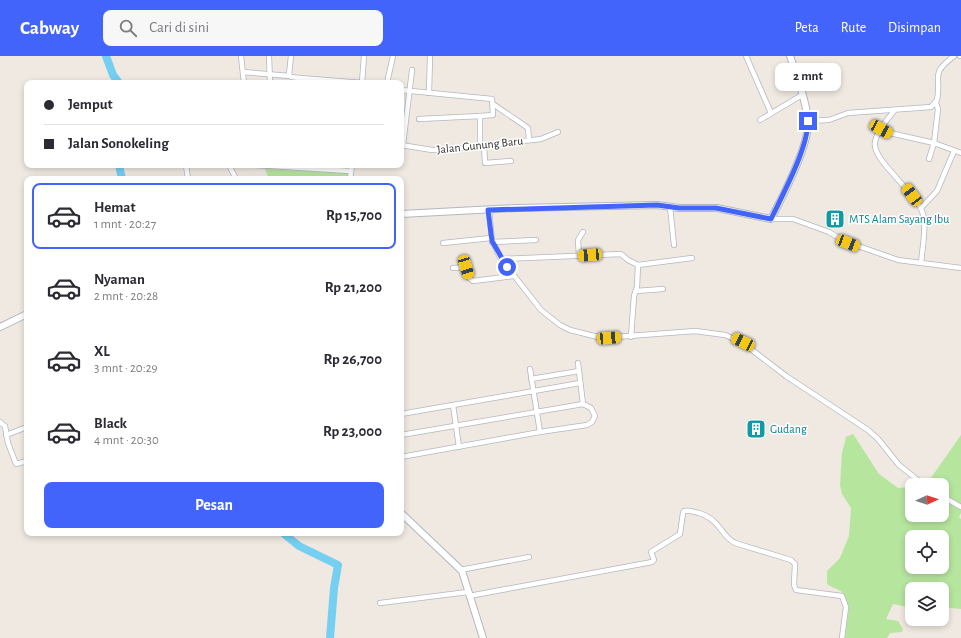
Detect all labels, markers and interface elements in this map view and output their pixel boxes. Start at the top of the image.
search box [103,10,383,46]
icon: search [117,17,139,39]
text: Cabway [20,19,79,38]
text: Cari di sini [149,20,209,35]
text: Peta [795,21,819,35]
text: Rute [841,21,866,35]
text: Disimpan [888,21,941,35]
callout: 2 mnt [775,63,841,91]
text: 2 mnt [793,70,823,83]
text: Jemput [68,97,113,112]
route end [799,112,817,130]
car [868,118,894,140]
street label: Jalan Gunung Baru [436,135,524,155]
text: Jalan Sonokeling [68,136,169,151]
car [900,182,924,208]
icon: car [46,198,82,234]
text: Hemat [94,200,136,215]
text: Rp 15,700 [326,208,382,223]
building icon: MTS Alam Sayang Ibu [824,208,846,230]
place label: MTS Alam Sayang Ibu [849,213,949,226]
text: 1 mnt · 20:27 [94,218,156,231]
car [835,233,861,253]
car [578,248,602,262]
car [457,254,475,280]
route start [498,258,516,276]
icon: car [46,270,82,306]
text: Nyaman [94,272,145,287]
text: Rp 21,200 [325,280,382,295]
text: 2 mnt · 20:28 [94,290,158,303]
car [597,331,621,345]
car [730,331,756,353]
icon: car [46,342,82,378]
text: XL [94,344,110,359]
text: Rp 26,700 [324,352,382,367]
text: 3 mnt · 20:29 [94,362,158,375]
icon: car [46,414,82,450]
text: Black [94,416,127,431]
building icon: Gudang [745,418,767,440]
place label: Gudang [770,423,807,435]
text: Rp 23,000 [323,424,382,439]
text: 4 mnt · 20:30 [94,434,159,447]
north arrow [905,478,949,522]
map controls [905,478,949,626]
button: Pesan [44,482,384,528]
button: locate [905,530,949,574]
button: layers [905,582,949,626]

